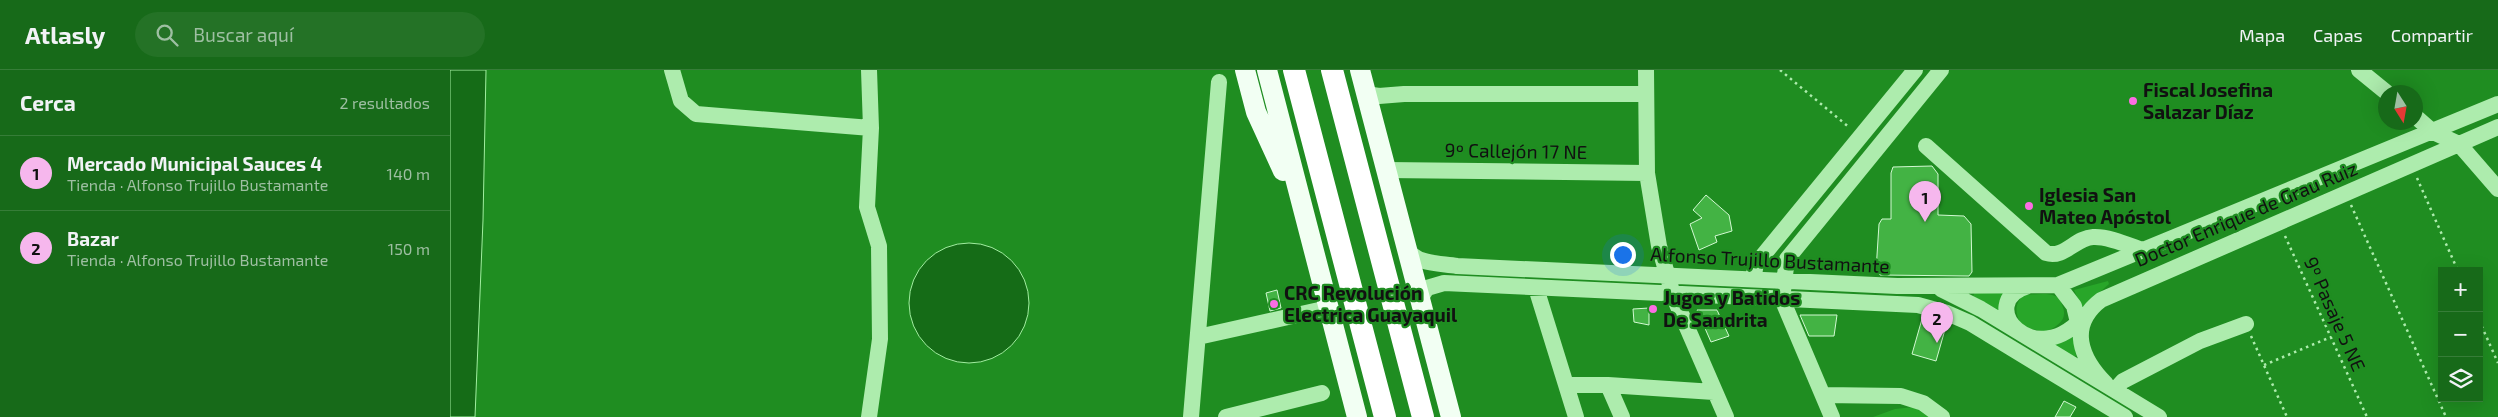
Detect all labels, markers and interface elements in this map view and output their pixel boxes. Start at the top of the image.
search box [135,12,485,57]
text: Atlasly [25,20,105,49]
icon: search [153,21,181,49]
text: Buscar aquí [193,23,294,46]
text: Mapa [2239,24,2285,46]
text: Capas [2313,24,2363,46]
text: Compartir [2391,24,2473,46]
place label: Fiscal Josefina Salazar Díaz [2143,78,2273,123]
north arrow [2378,85,2423,130]
text: Cerca [20,90,76,115]
text: 2 resultados [339,93,430,112]
marker: Fiscal Josefina Salazar Díaz [2127,95,2139,107]
street label: 9º Callejón 17 NE [1444,138,1588,163]
text: Mercado Municipal Sauces 4 [67,152,322,175]
street label: Doctor Enrique de Grau Ruiz [2131,156,2361,271]
text: 1 [33,164,39,183]
text: 140 m [387,164,430,183]
text: Tienda · Alfonso Trujillo Bustamante [67,175,328,194]
pin: 1 [1909,181,1941,222]
place label: Iglesia San Mateo Apóstol [2039,183,2172,228]
marker: Iglesia San Mateo Apóstol [2023,200,2035,212]
text: Bazar [67,227,119,250]
text: 2 [31,239,41,258]
text: 150 m [388,239,430,258]
your location [1610,242,1636,268]
street label: Alfonso Trujillo Bustamante [1650,242,1890,277]
text: Tienda · Alfonso Trujillo Bustamante [67,250,328,269]
street label: 9º Pasaje 5 NE [2300,253,2371,375]
map controls [2438,267,2483,402]
button: + [2438,267,2483,312]
place label: CRC Revolución Electrica Guayaquil [1284,281,1458,327]
place label: Jugos y Batidos De Sandrita [1663,286,1800,331]
marker: CRC Revolución Electrica Guayaquil [1268,298,1280,310]
pin: 2 [1921,302,1953,343]
marker: Jugos y Batidos De Sandrita [1647,303,1659,315]
button: − [2438,312,2483,357]
button: layers [2438,357,2483,402]

